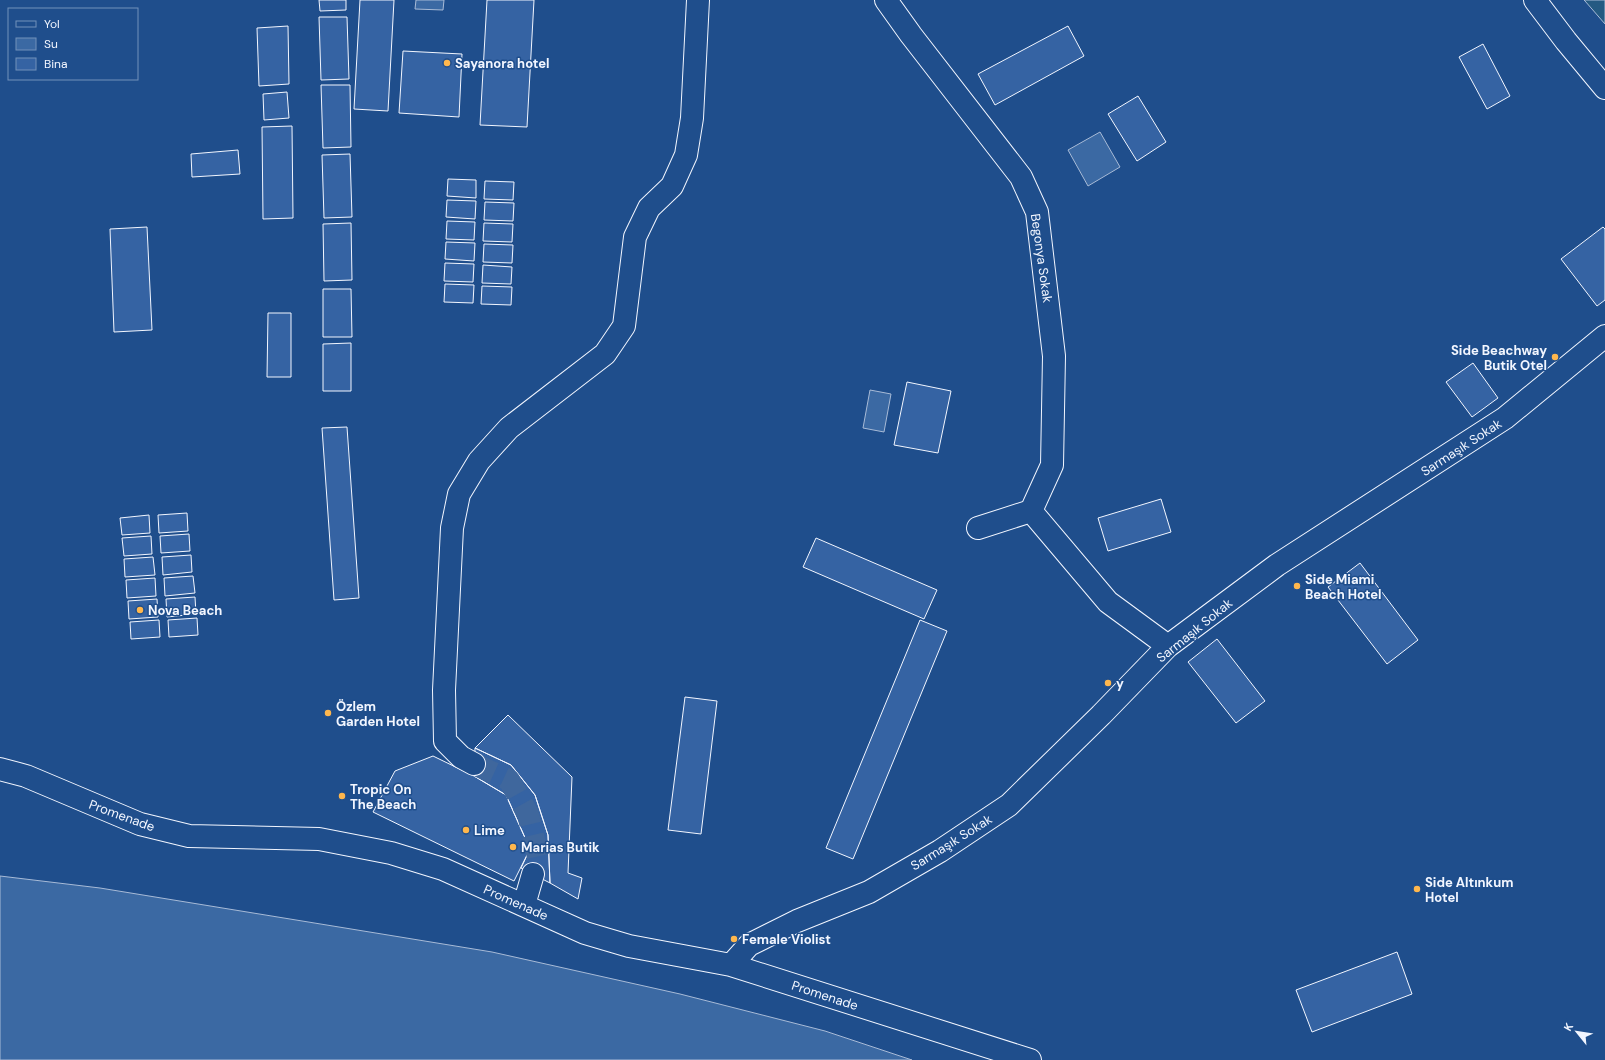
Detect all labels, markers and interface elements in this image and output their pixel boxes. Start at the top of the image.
legend [8,8,138,80]
text: Yol [44,16,60,32]
text: Su [44,36,58,52]
place label: Sayanora hotel [455,55,550,72]
text: Bina [44,56,68,72]
marker: Sayanora hotel [442,58,452,68]
street label: Begonya Sokak [1027,212,1056,304]
place label: Side Beachway Butik Otel [1451,342,1547,374]
marker: Side Beachway Butik Otel [1550,352,1560,362]
street label: Sarmaşık Sokak [1418,415,1505,480]
place label: Side Miami Beach Hotel [1305,571,1381,603]
marker: Side Miami Beach Hotel [1292,581,1302,591]
street label: Sarmaşık Sokak [1153,594,1236,666]
place label: Nova Beach [148,602,222,619]
marker: Nova Beach [135,605,145,615]
place label: y [1116,675,1124,692]
marker: y [1103,678,1113,688]
place label: Özlem Garden Hotel [336,698,420,730]
marker: Özlem Garden Hotel [323,708,333,718]
place label: Tropic On The Beach [350,781,416,813]
marker: Tropic On The Beach [337,791,347,801]
street label: Promenade [87,796,157,835]
street label: Sarmaşık Sokak [907,810,996,874]
place label: Lime [474,822,505,839]
marker: Lime [461,825,471,835]
place label: Marias Butik [521,839,600,856]
marker: Marias Butik [508,842,518,852]
place label: Side Altınkum Hotel [1425,874,1513,906]
street label: Promenade [481,881,551,924]
marker: Side Altınkum Hotel [1412,884,1422,894]
place label: Female Violist [742,931,831,948]
marker: Female Violist [729,934,739,944]
street label: Promenade [789,977,860,1014]
north arrow [1557,1012,1597,1052]
text: K [1560,1020,1576,1034]

